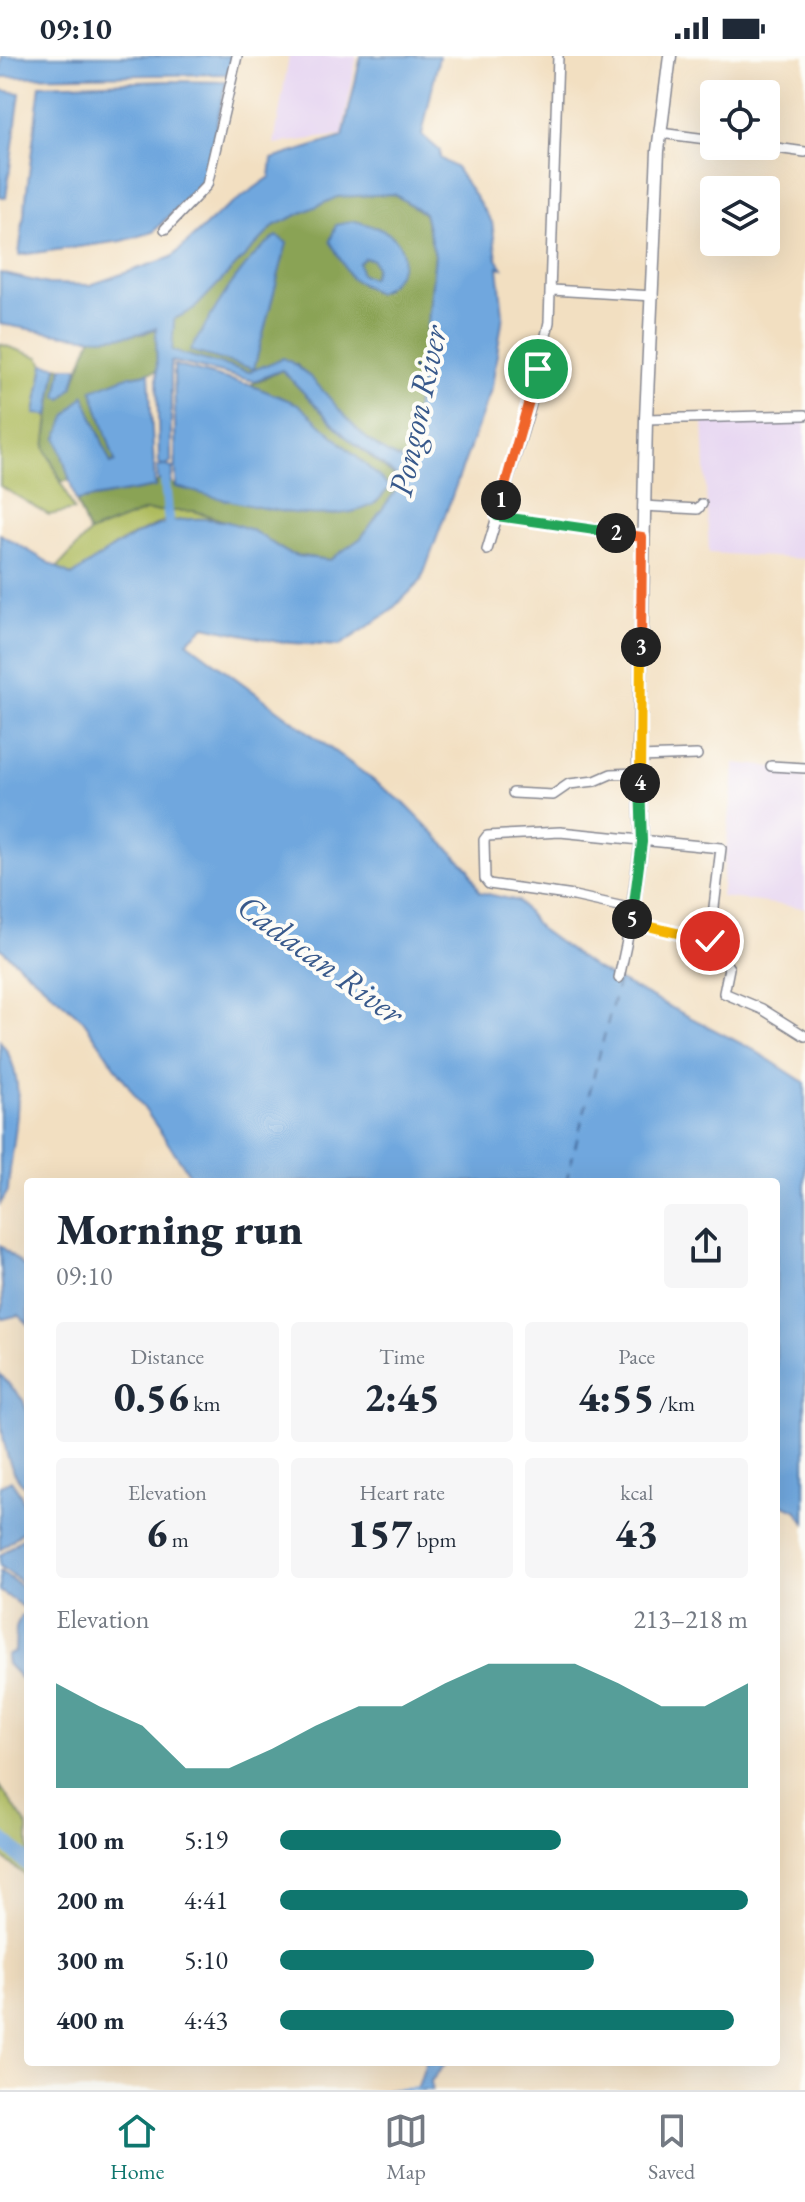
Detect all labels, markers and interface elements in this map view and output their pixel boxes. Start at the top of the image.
text: 09:10 [40,9,112,48]
map controls [700,80,780,256]
button: locate [700,80,780,160]
button: layers [700,176,780,256]
water label: Pongon River [377,319,457,500]
pin [504,335,572,403]
icon: arrive [516,347,560,391]
pin: 1 [481,480,521,520]
text: 1 [495,485,507,514]
pin: 2 [596,513,636,553]
text: 2 [610,518,622,547]
pin: 3 [621,627,661,667]
text: 3 [635,632,647,661]
pin: 4 [620,763,660,803]
text: 4 [634,768,646,797]
water label: Cadacan River [229,884,415,1036]
pin: 5 [612,899,652,939]
text: 5 [626,904,638,933]
pin [676,907,744,975]
icon: check [688,919,732,963]
text: Morning run [56,1200,303,1257]
button: share [664,1204,748,1288]
text: 09:10 [56,1259,112,1293]
text: Distance [131,1342,204,1371]
text: Time [379,1342,425,1371]
text: Pace [618,1342,655,1371]
text: 0.56 [114,1371,189,1423]
text: 2:45 [364,1371,440,1423]
text: 4:55 [578,1371,655,1423]
text: km [189,1389,221,1418]
text: /km [655,1389,695,1418]
text: Elevation [128,1478,207,1507]
text: Heart rate [359,1478,445,1507]
text: kcal [620,1478,653,1507]
text: 6 [146,1507,167,1559]
text: 157 [347,1507,412,1559]
text: 43 [615,1507,658,1559]
text: m [167,1525,189,1554]
text: bpm [412,1525,457,1554]
text: Elevation [56,1602,150,1636]
text: 213–218 m [633,1602,748,1636]
text: 100 m [56,1823,124,1857]
text: 5:19 [184,1823,228,1857]
text: 200 m [56,1883,124,1917]
text: 4:41 [184,1883,228,1917]
text: 300 m [56,1943,124,1977]
text: 5:10 [184,1943,228,1977]
text: 400 m [56,2003,124,2037]
text: 4:43 [184,2003,228,2037]
tab: Home [110,2109,164,2186]
tab: Map [384,2109,428,2186]
tab: Saved [648,2109,695,2186]

